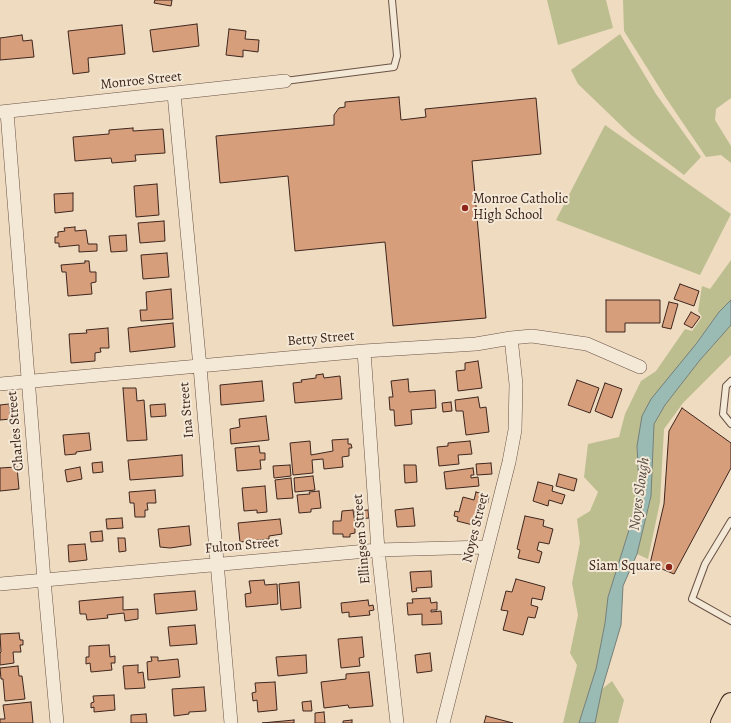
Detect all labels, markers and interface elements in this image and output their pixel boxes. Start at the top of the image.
street label: Monroe Street [99,68,183,94]
place label: Monroe Catholic High School [473,192,568,224]
marker: Monroe Catholic High School [460,203,470,213]
street label: Betty Street [287,328,355,350]
street label: Ina Street [176,381,198,439]
street label: Charles Street [4,390,28,472]
water label: Noyes Slough [626,456,654,532]
street label: Noyes Street [459,491,493,565]
street label: Ellingsen Street [350,493,374,585]
street label: Fulton Street [204,534,280,558]
place label: Siam Square [589,559,661,575]
marker: Siam Square [664,562,674,572]

